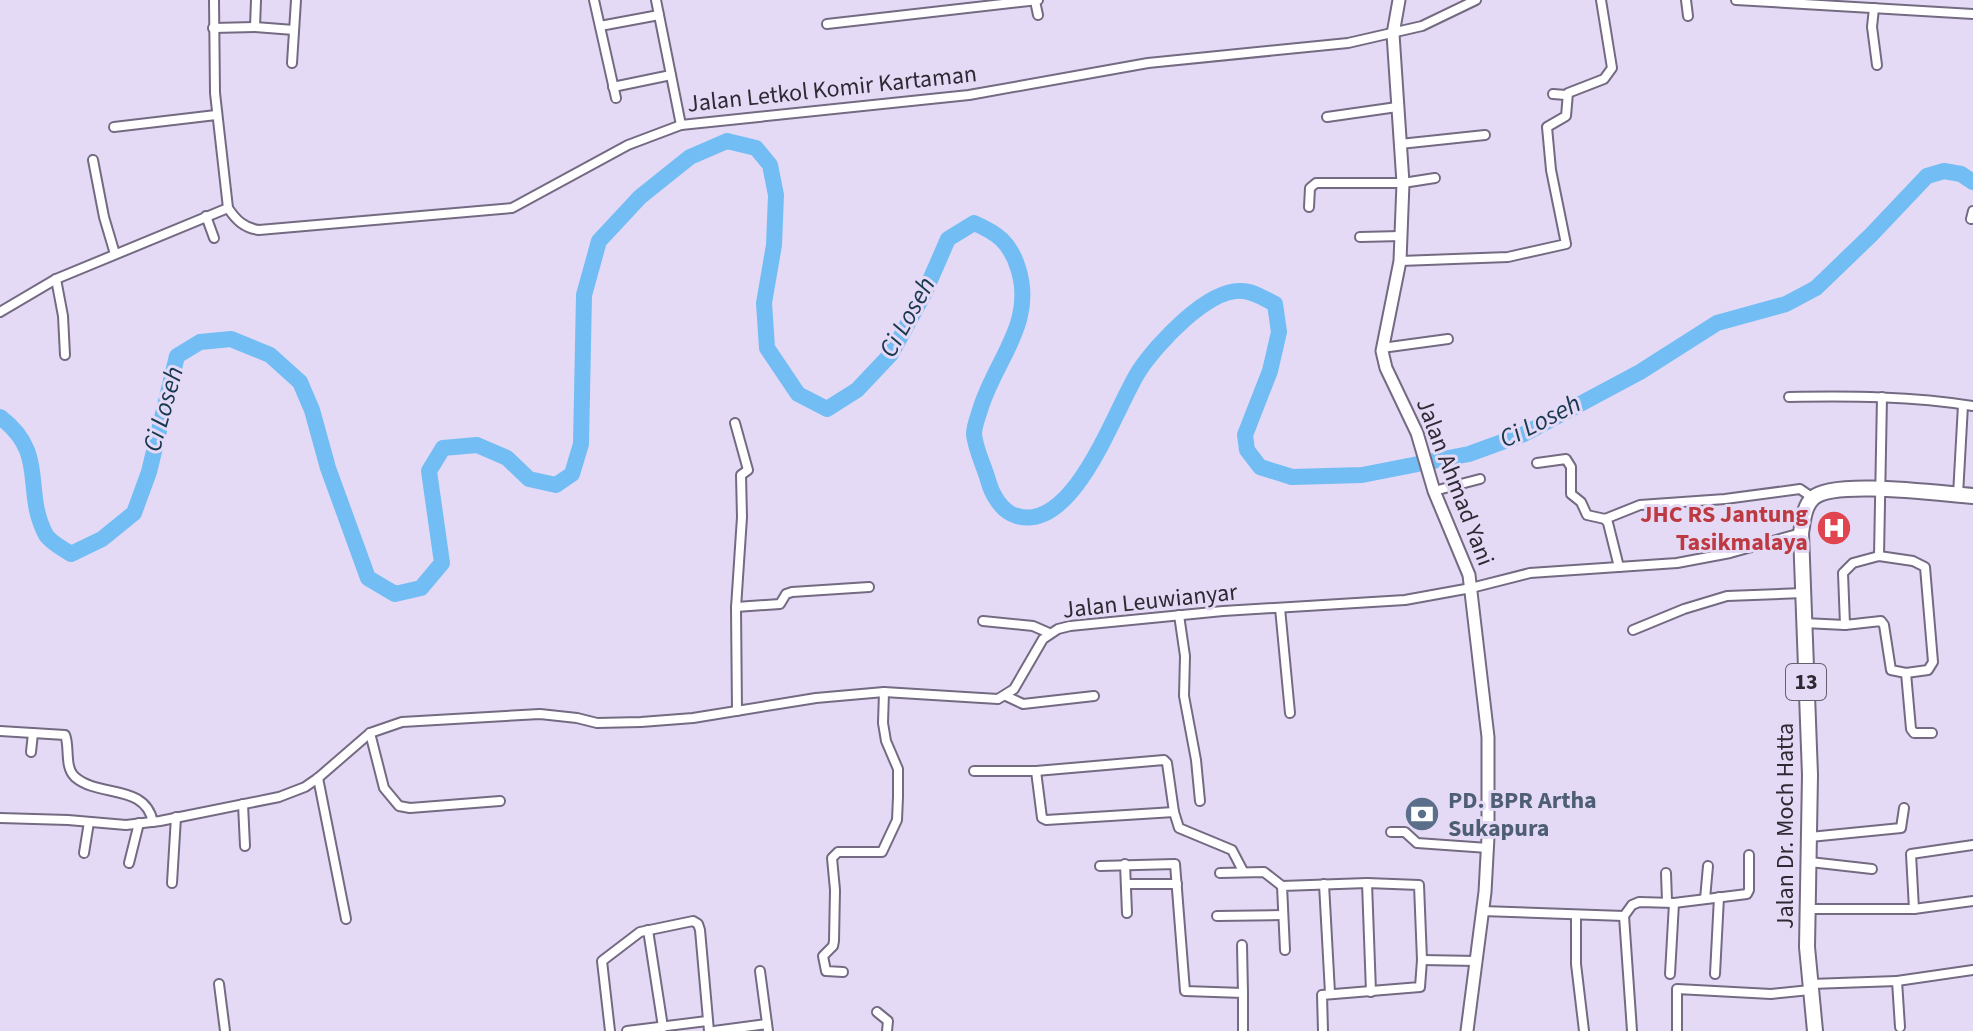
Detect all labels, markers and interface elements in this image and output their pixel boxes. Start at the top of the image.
street label: Jalan Letkol Komir Kartaman [685,56,979,122]
water label: Ci Loseh [870,270,944,364]
water label: Ci Loseh [133,362,193,456]
water label: Ci Loseh [1493,385,1587,457]
street label: Jalan Ahmad Yani [1407,393,1503,571]
place label: JHC RS Jantung Tasikmalaya [1640,497,1808,560]
hospital icon: JHC RS Jantung Tasikmalaya [1815,509,1853,547]
street label: Jalan Leuwianyar [1061,574,1240,628]
road number: 13 [1786,664,1826,700]
street label: Jalan Dr. Moch Hatta [1768,723,1803,929]
place label: PD. BPR Artha Sukapura [1448,783,1597,846]
bank icon: PD. BPR Artha Sukapura [1403,795,1441,833]

